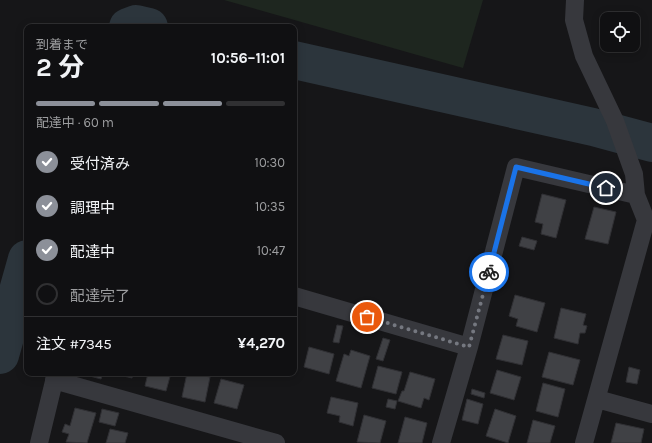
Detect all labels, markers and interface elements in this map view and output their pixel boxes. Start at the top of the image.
map controls [600,12,640,52]
button: locate [600,12,640,52]
text: 到着まで [36,37,88,52]
text: 10:56–11:01 [211,49,285,67]
text: 2 分 [36,52,84,83]
text: 配達中 · 60 m [36,115,114,130]
icon: check [36,151,58,173]
text: 受付済み [70,155,130,173]
text: 10:30 [255,155,285,170]
pin [589,171,623,205]
icon: home [595,177,617,199]
icon: check [36,195,58,217]
text: 調理中 [70,199,115,217]
text: 10:35 [255,199,285,214]
icon: check [36,239,58,261]
text: 配達中 [70,243,115,261]
text: 10:47 [257,243,285,258]
courier [469,252,509,292]
icon: bike [478,261,500,283]
text: 配達完了 [70,287,130,305]
pin [350,300,384,334]
icon: bag [356,306,378,328]
text: ¥4,270 [237,334,285,352]
text: 注文 #7345 [36,335,112,353]

